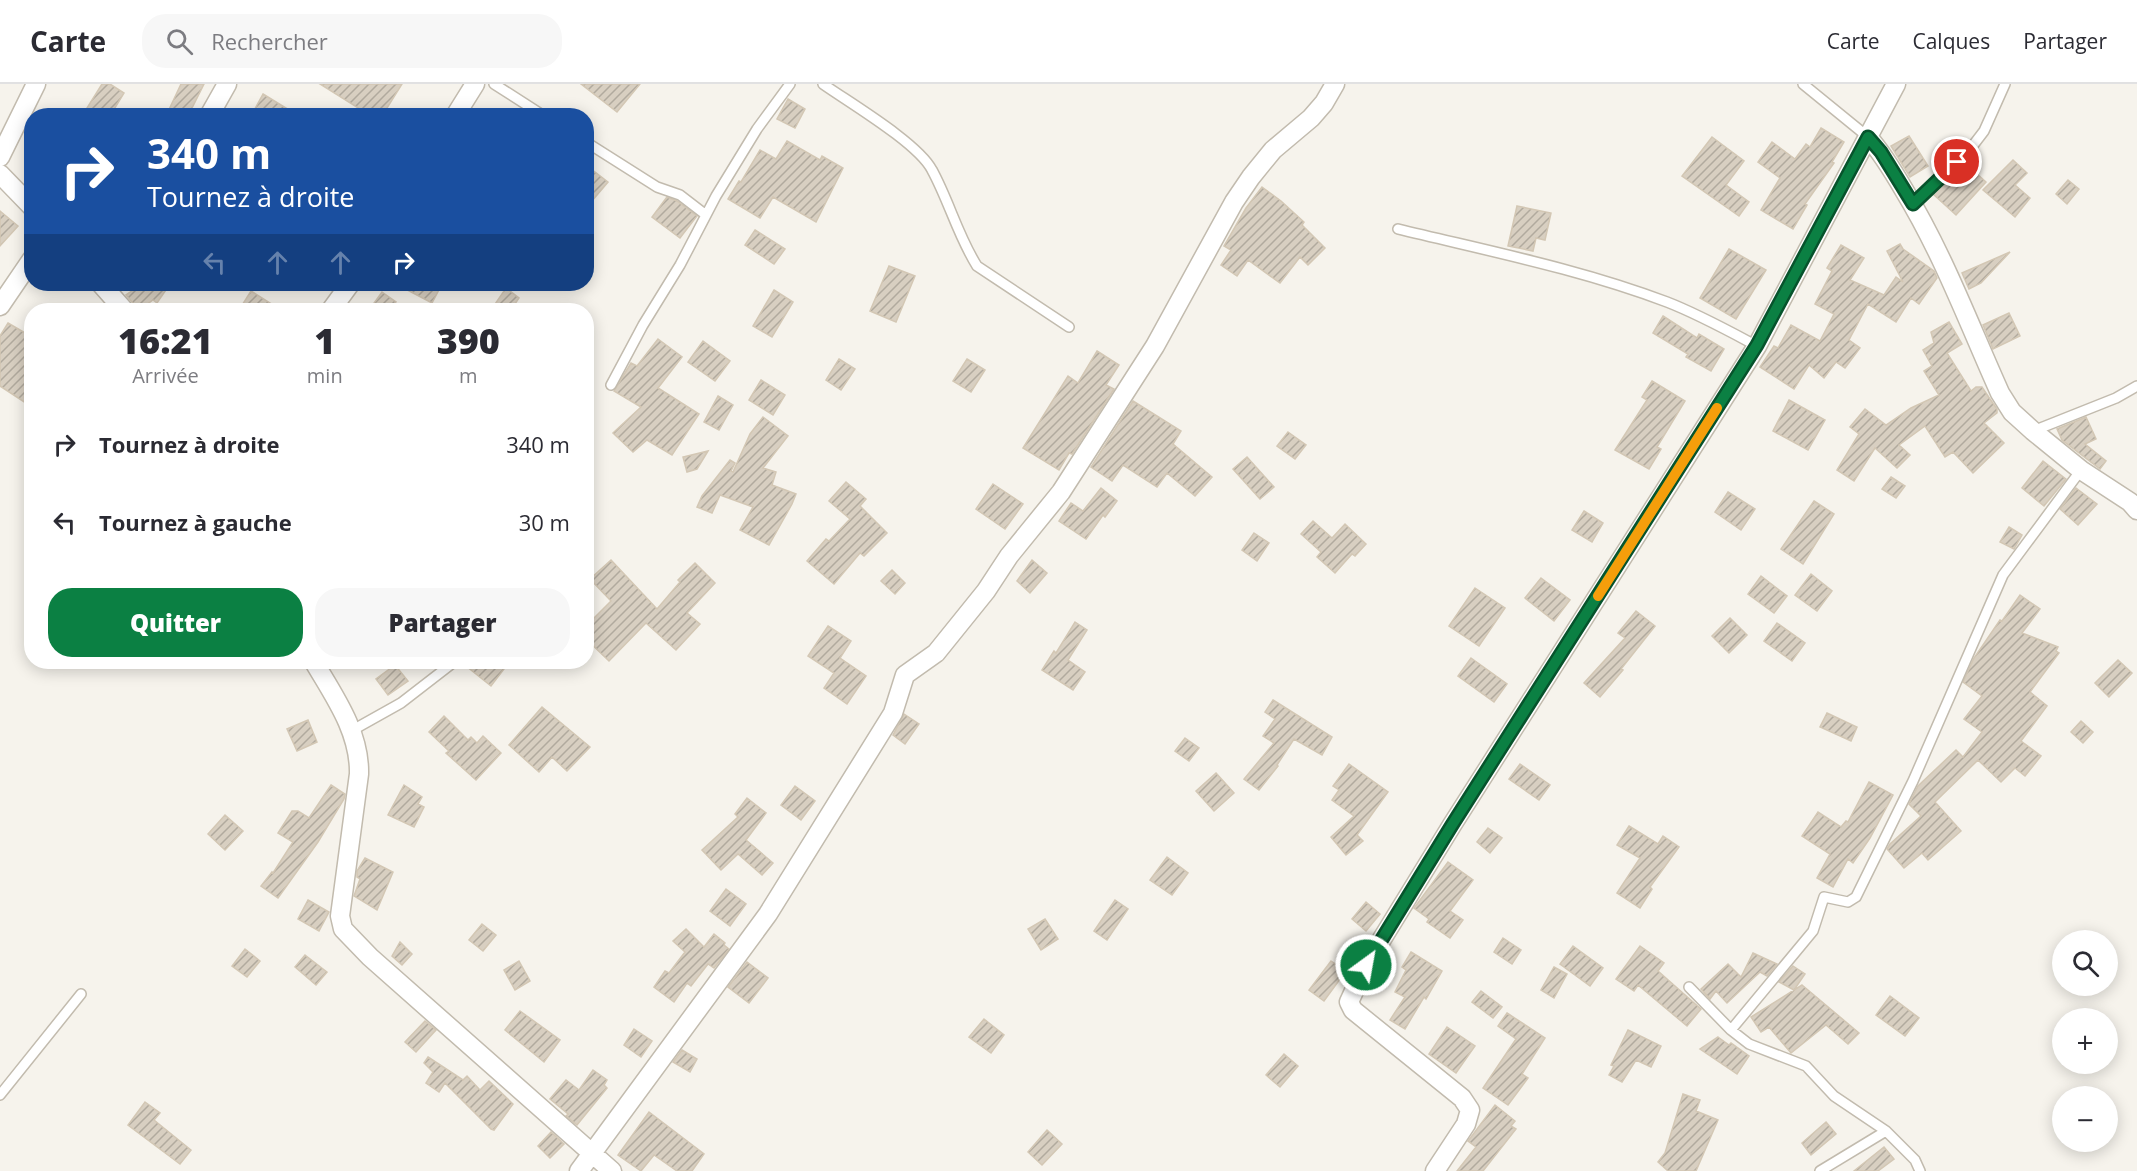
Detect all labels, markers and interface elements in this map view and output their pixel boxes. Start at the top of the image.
search box [142,14,562,68]
text: Carte [30,22,106,60]
icon: search [163,25,196,58]
text: Rechercher [211,26,328,56]
text: Carte [1827,27,1879,55]
text: Calques [1912,27,1990,55]
text: Partager [2023,27,2107,55]
text: 340 m [147,124,271,181]
icon: right [48,132,126,210]
pin [1931,136,1982,187]
icon: arrive [1940,145,1973,178]
text: Tournez à droite [147,178,355,215]
icon: left [198,246,231,279]
icon: ahead [261,246,294,279]
icon: ahead [324,246,357,279]
icon: right [387,246,420,279]
text: 16:21 [118,316,213,365]
text: 1 [314,316,335,365]
text: 390 [437,316,500,365]
text: Arrivée [132,362,199,389]
text: min [307,362,343,389]
text: m [459,362,478,389]
icon: right [48,428,81,461]
text: Tournez à droite [99,429,280,459]
text: 340 m [506,429,570,459]
icon: left [48,506,81,539]
text: Tournez à gauche [99,507,292,537]
text: 30 m [519,507,570,537]
button: Quitter [48,588,303,657]
button: Partager [315,588,570,657]
map controls [2052,930,2118,1152]
button: search [2052,930,2118,996]
position arrow [1334,933,1398,997]
button: + [2052,1008,2118,1074]
button: − [2052,1086,2118,1152]

